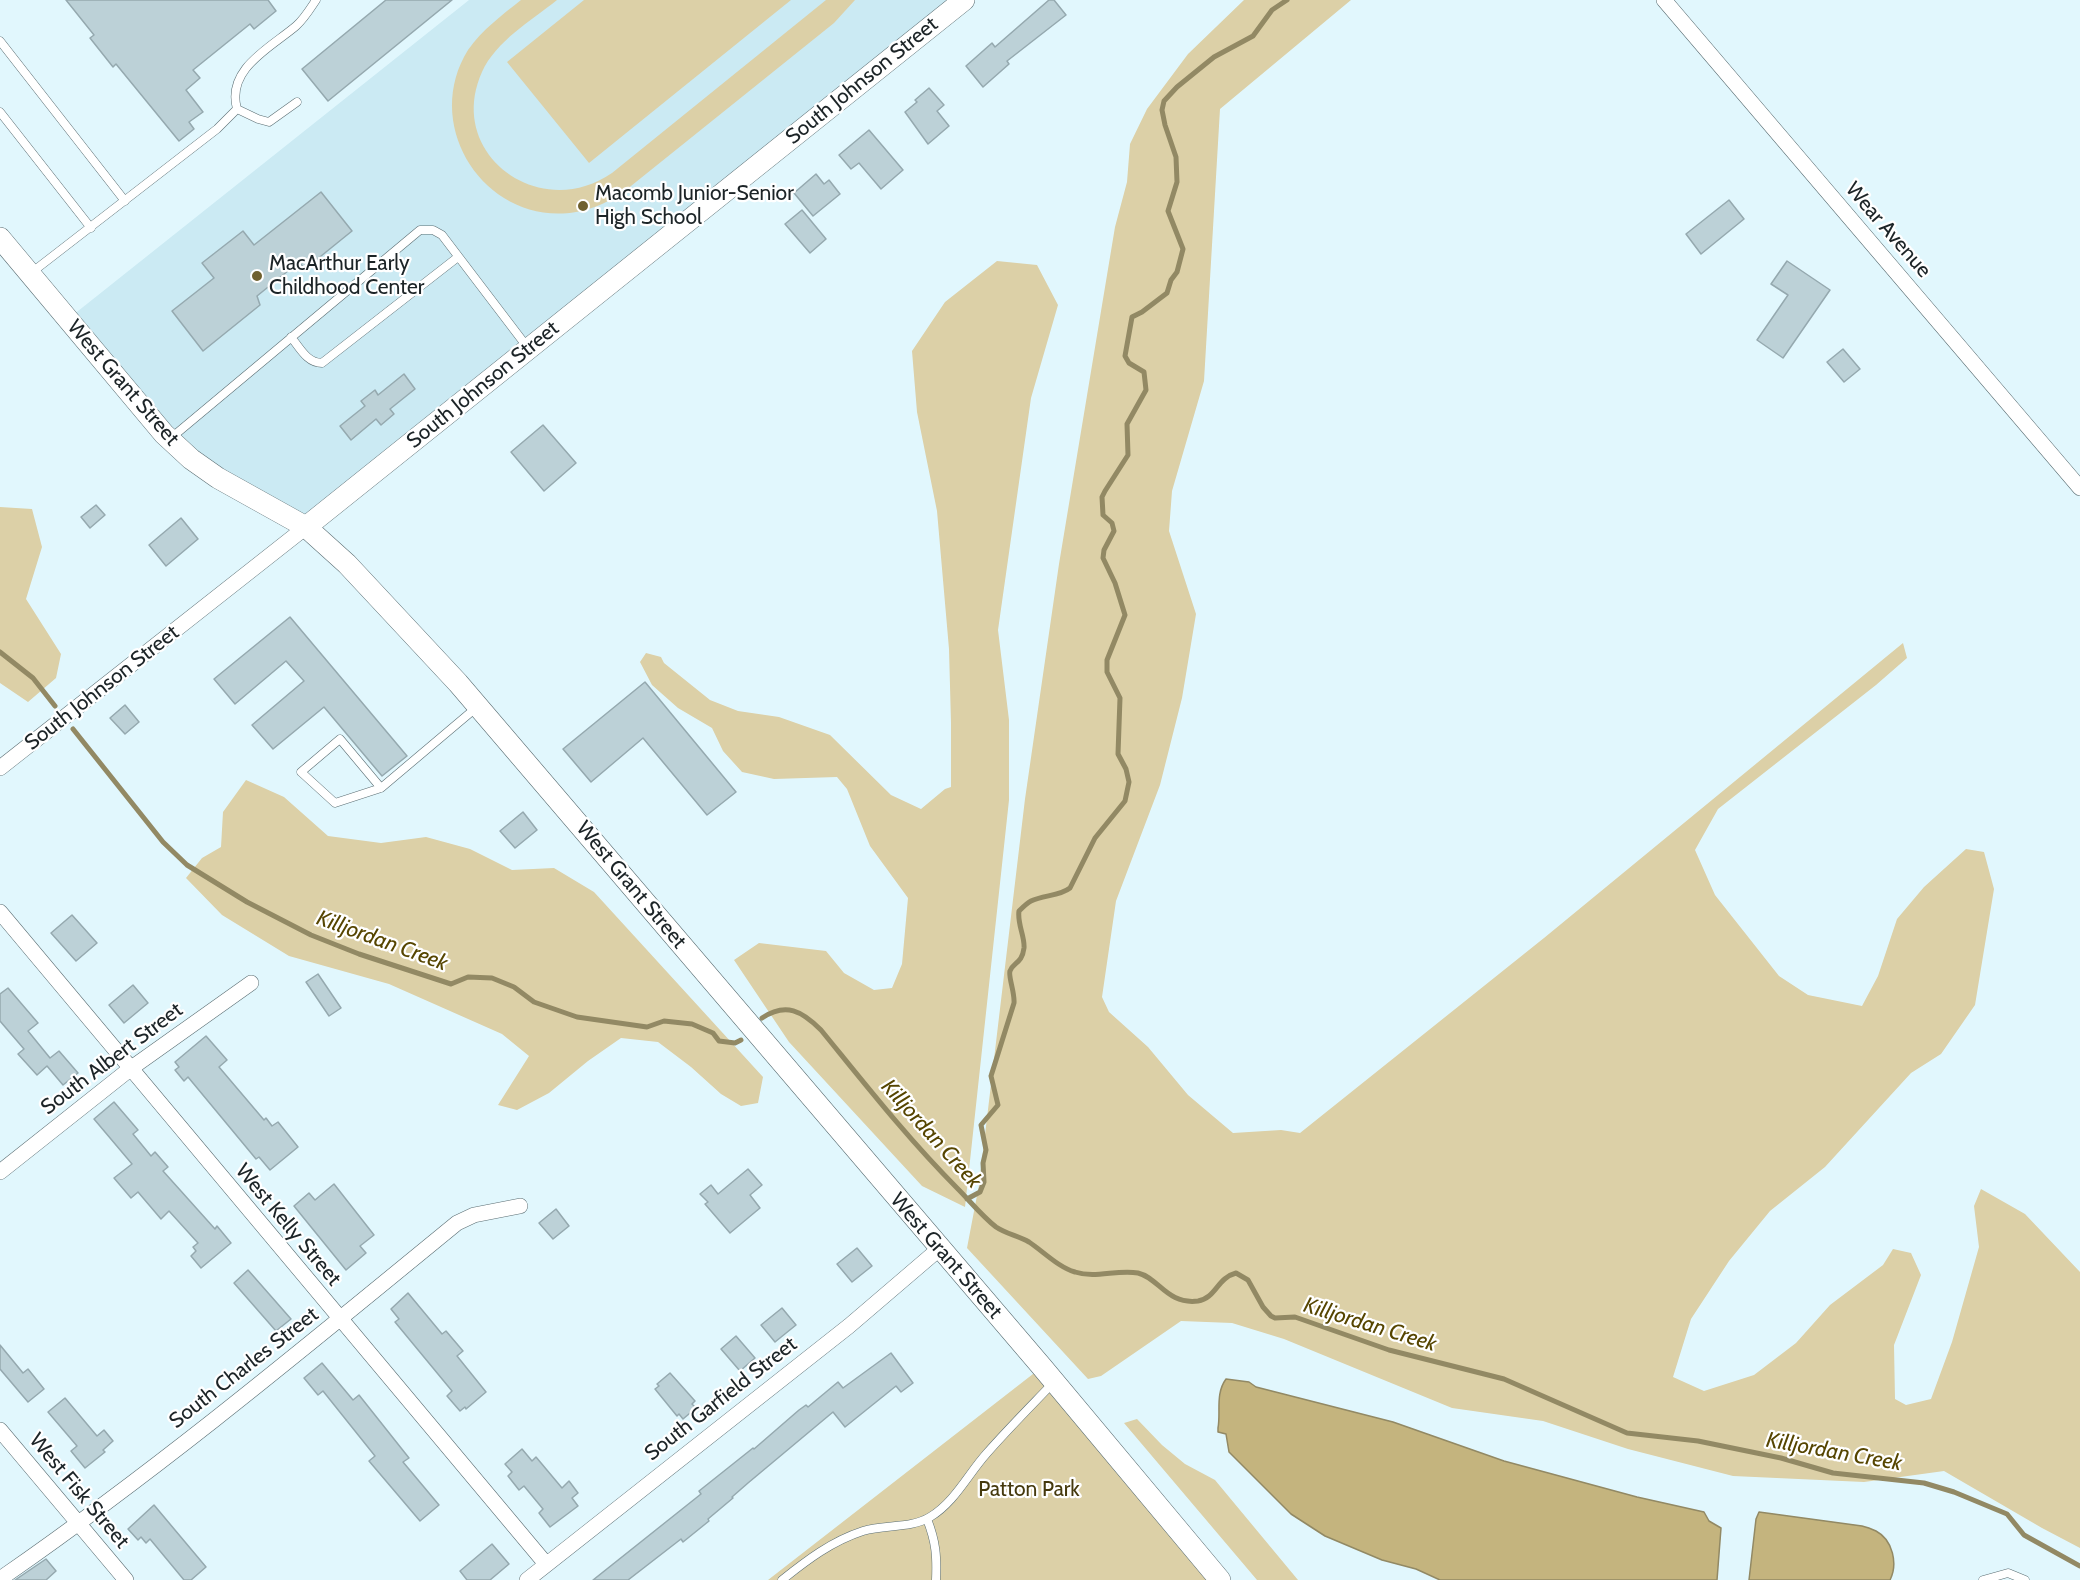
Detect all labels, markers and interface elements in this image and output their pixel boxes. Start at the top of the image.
street label: South Johnson Street [781,12,943,150]
street label: Wear Avenue [1840,177,1936,283]
place label: Macomb Junior-Senior High School [595,181,794,231]
marker: Macomb Junior-Senior High School [576,199,590,213]
place label: MacArthur Early Childhood Center [269,251,424,301]
marker: MacArthur Early Childhood Center [250,269,264,283]
street label: West Grant Street [62,315,184,451]
street label: South Johnson Street [402,316,564,454]
street label: South Johnson Street [20,620,184,756]
street label: West Grant Street [571,816,691,954]
water label: Killjordan Creek [313,905,451,977]
street label: South Albert Street [36,998,188,1120]
water label: Killjordan Creek [875,1074,987,1194]
street label: West Kelly Street [230,1159,346,1291]
street label: West Grant Street [885,1188,1007,1324]
water label: Killjordan Creek [1300,1292,1440,1358]
street label: South Charles Street [165,1302,323,1434]
street label: South Garfield Street [640,1332,802,1466]
water label: Killjordan Creek [1764,1427,1904,1477]
street label: West Fisk Street [24,1428,134,1554]
park label: Patton Park [978,1477,1080,1503]

